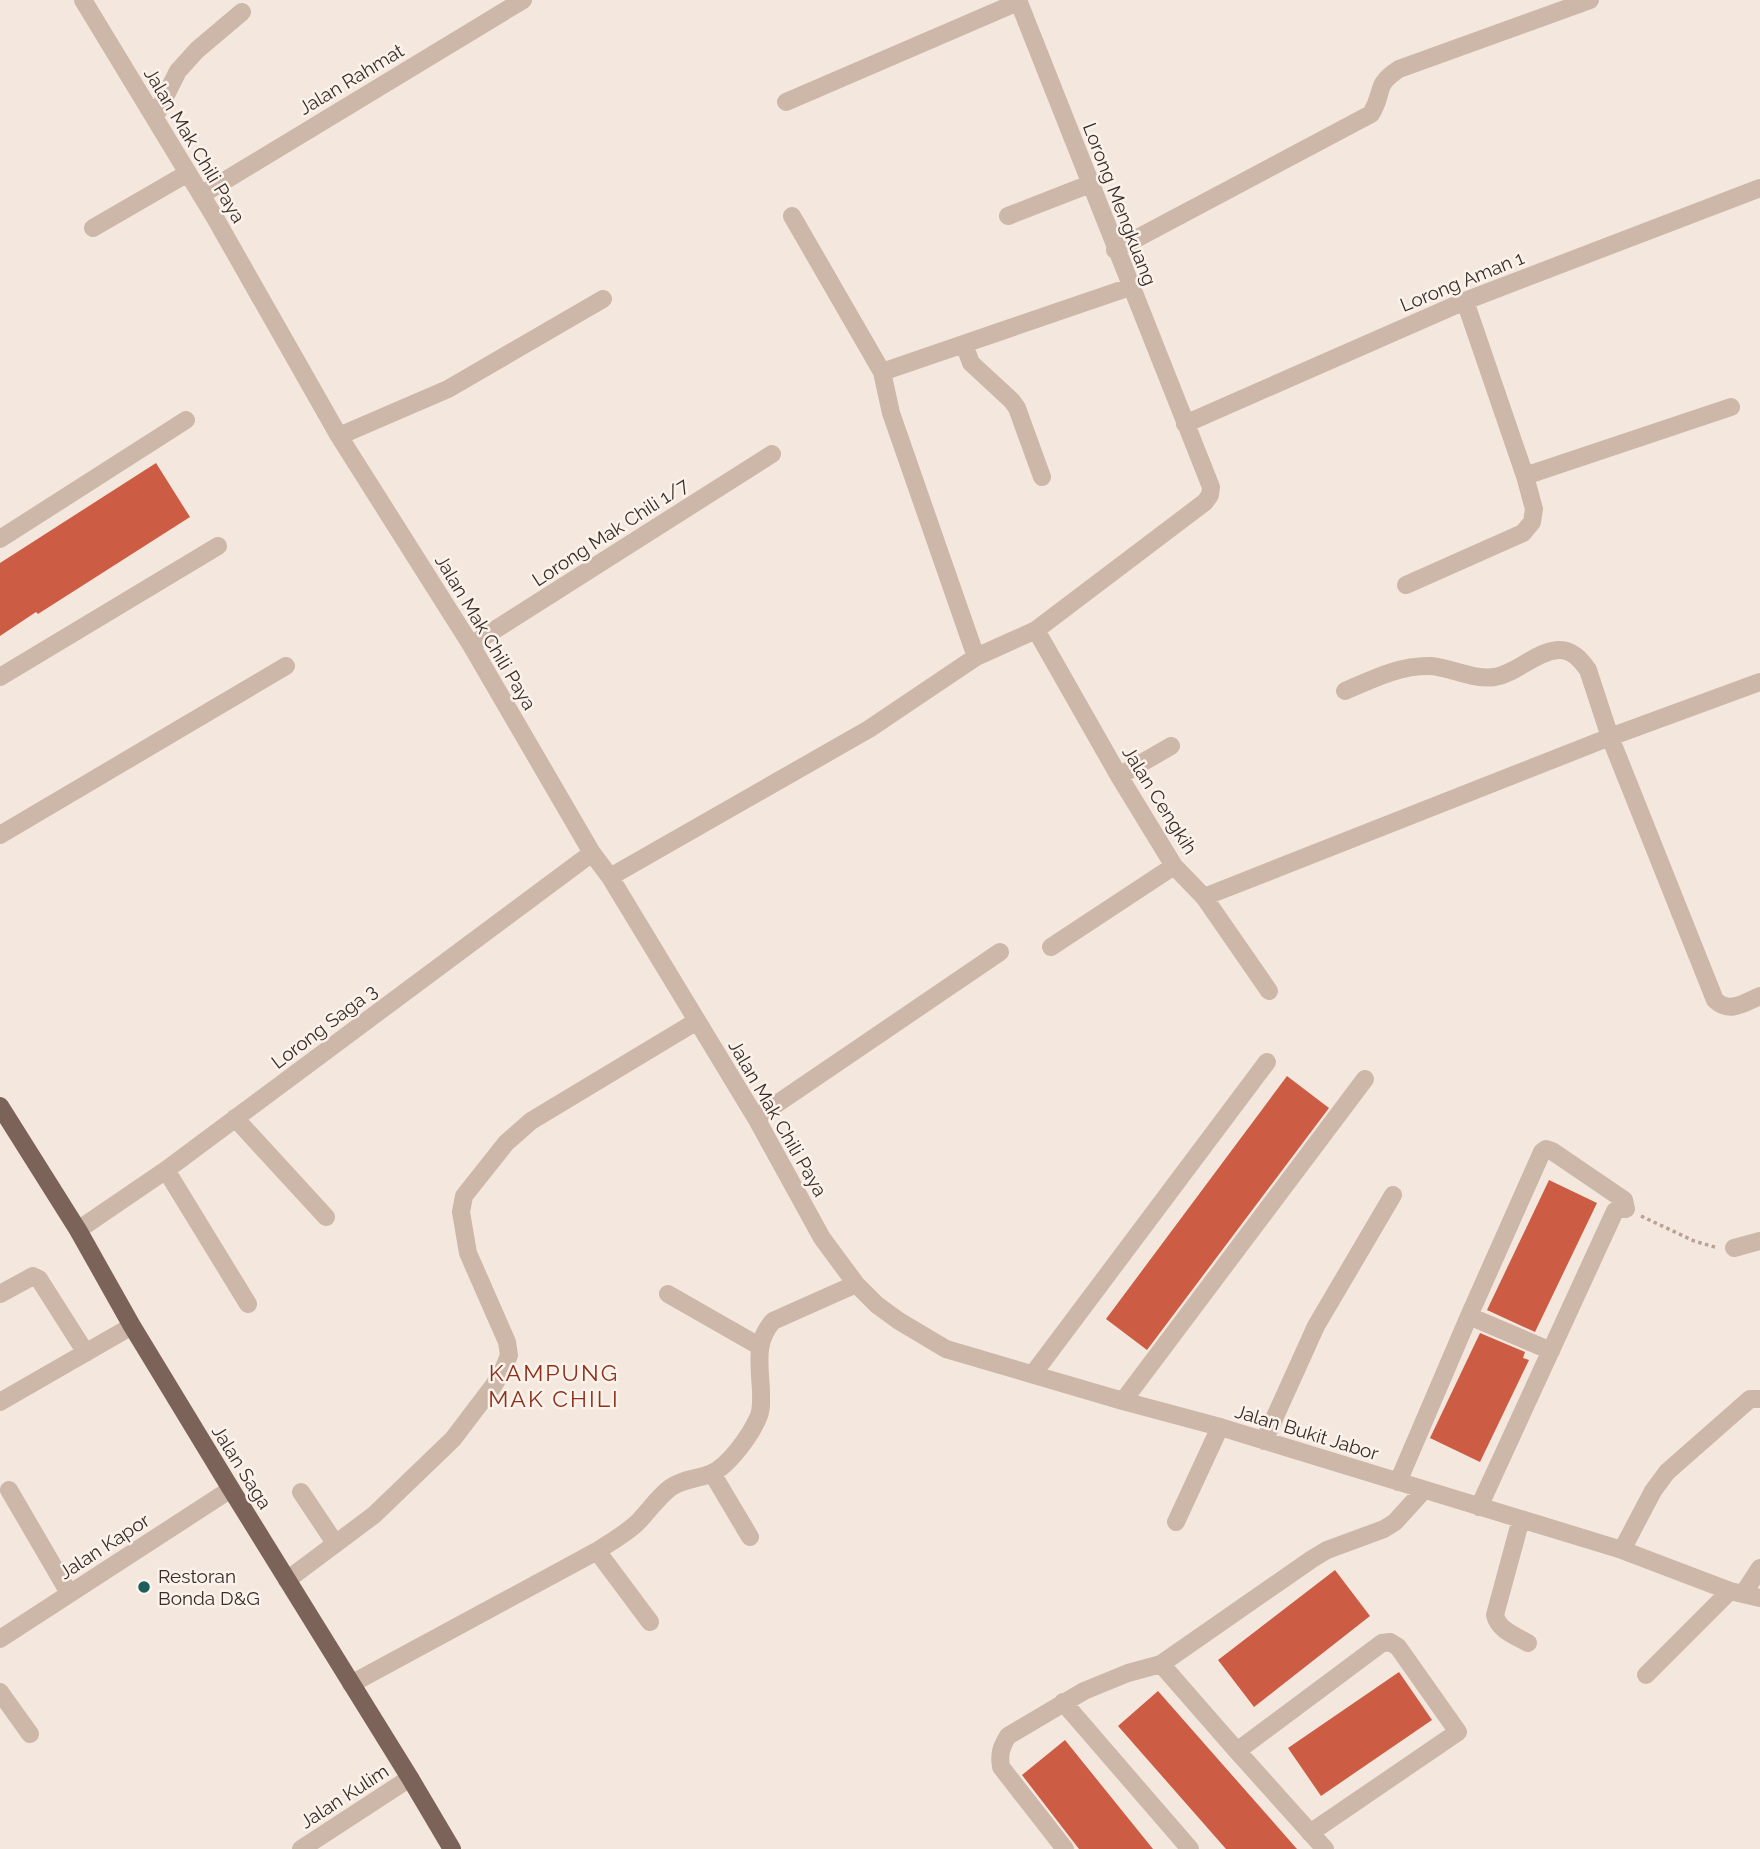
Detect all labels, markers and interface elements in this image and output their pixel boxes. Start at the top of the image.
street label: Jalan Rahmat [295,39,408,119]
street label: Jalan Mak Chili Paya [140,63,250,227]
street label: Lorong Mengkuang [1079,120,1161,288]
street label: Lorong Aman 1 [1397,246,1527,316]
street label: Lorong Mak Chili 1/7 [528,473,692,591]
street label: Jalan Mak Chili Paya [431,550,541,714]
street label: Jalan Cengkih [1118,742,1202,858]
street label: Lorong Saga 3 [267,979,381,1073]
street label: Jalan Mak Chili Paya [724,1036,832,1200]
district label: KAMPUNG MAK CHILI [488,1359,620,1412]
street label: Jalan Bukit Jabor [1233,1400,1382,1464]
street label: Jalan Saga [208,1421,276,1513]
street label: Jalan Kapor [55,1509,153,1583]
place label: Restoran Bonda D&G [158,1565,260,1609]
marker: Restoran Bonda D&G [136,1579,152,1595]
street label: Jalan Kulim [296,1759,392,1833]

